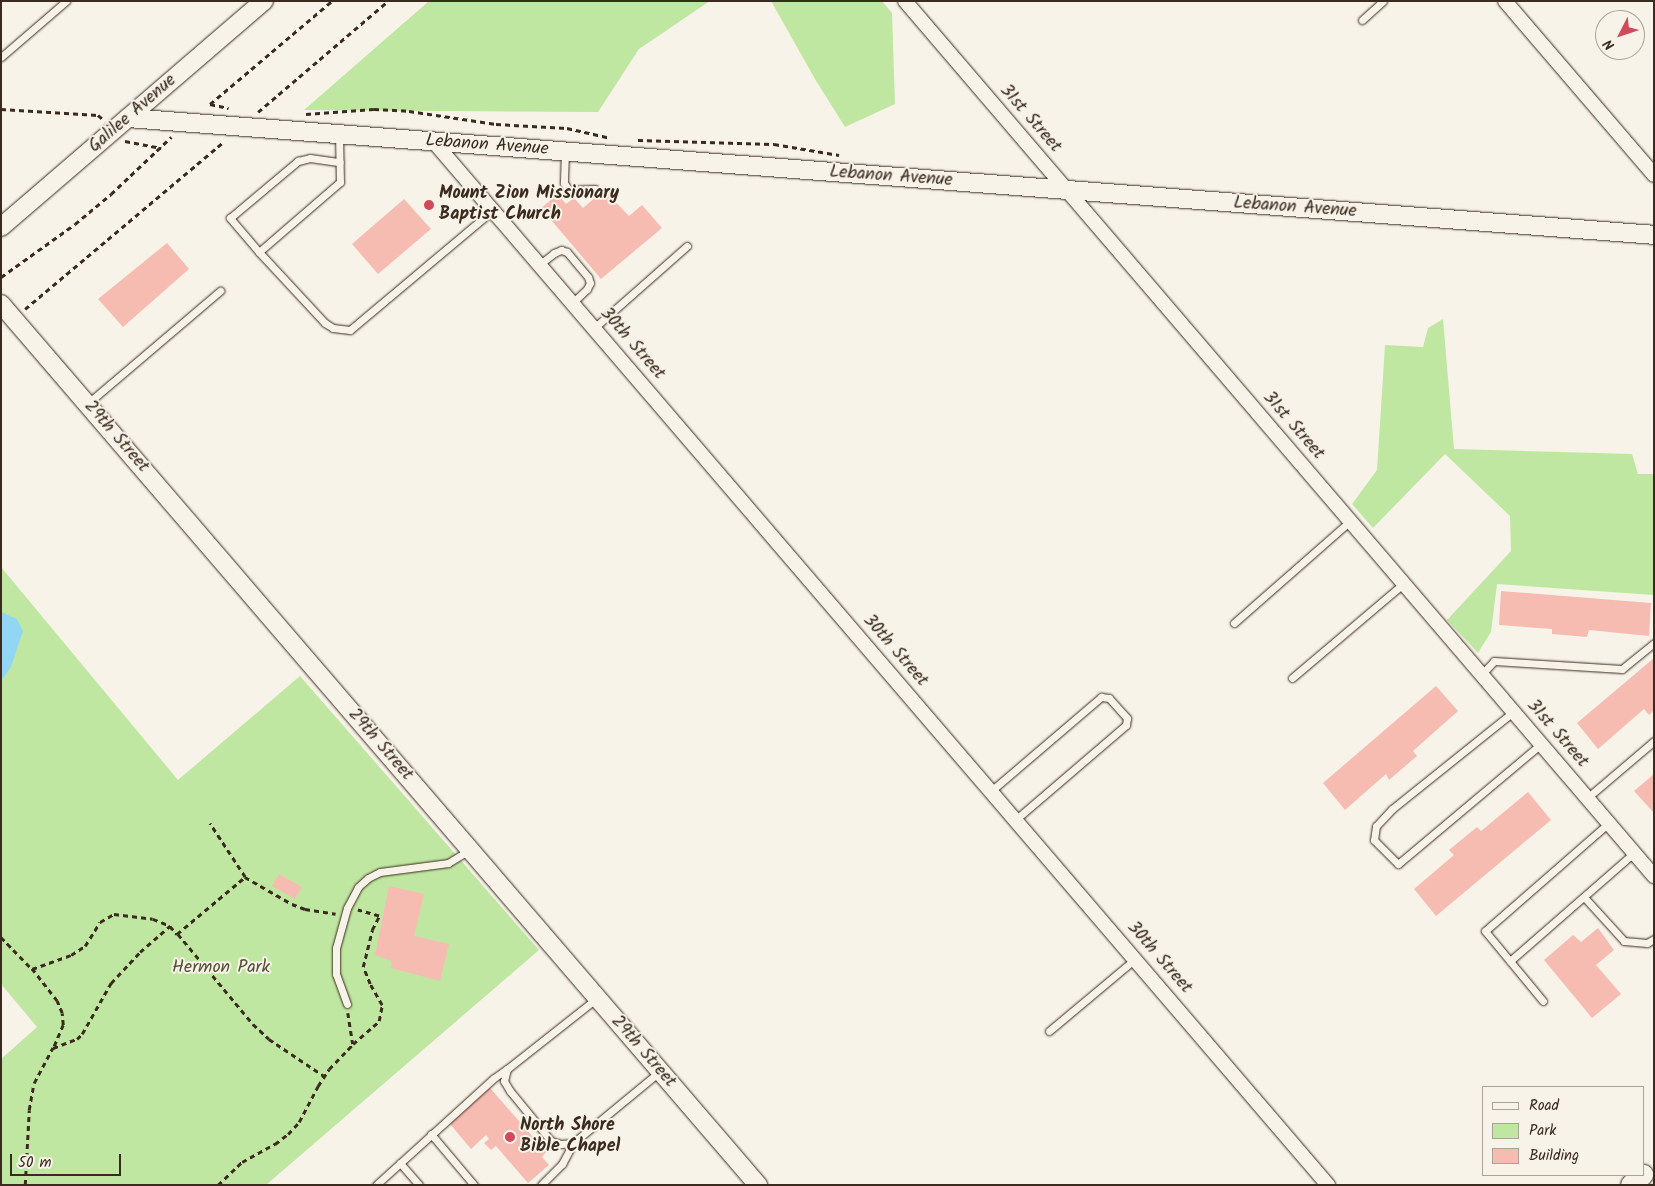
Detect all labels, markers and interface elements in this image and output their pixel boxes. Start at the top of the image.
north arrow [1595,10,1645,60]
text: N [1598,34,1621,55]
street label: Galilee Avenue [85,70,181,158]
street label: 31st Street [994,80,1066,158]
street label: Lebanon Avenue [425,131,549,161]
street label: Lebanon Avenue [829,162,953,192]
place label: Mount Zion Missionary Baptist Church [439,184,619,226]
street label: Lebanon Avenue [1233,193,1357,223]
marker: Mount Zion Missionary Baptist Church [423,199,435,211]
street label: 30th Street [595,303,669,385]
street label: 31st Street [1257,387,1329,465]
street label: 29th Street [79,396,153,478]
street label: 30th Street [858,610,932,692]
street label: 31st Street [1521,695,1593,773]
street label: 29th Street [343,704,417,786]
street label: 30th Street [1122,917,1196,999]
park label: Hermon Park [172,957,270,979]
street label: 29th Street [606,1011,680,1093]
legend [1482,1086,1645,1176]
text: Road [1529,1094,1559,1118]
place label: North Shore Bible Chapel [520,1116,620,1158]
text: Park [1529,1119,1556,1143]
marker: North Shore Bible Chapel [504,1131,516,1143]
scale bar [12,1144,124,1176]
text: Building [1529,1144,1579,1168]
text: 50 m [18,1151,52,1175]

